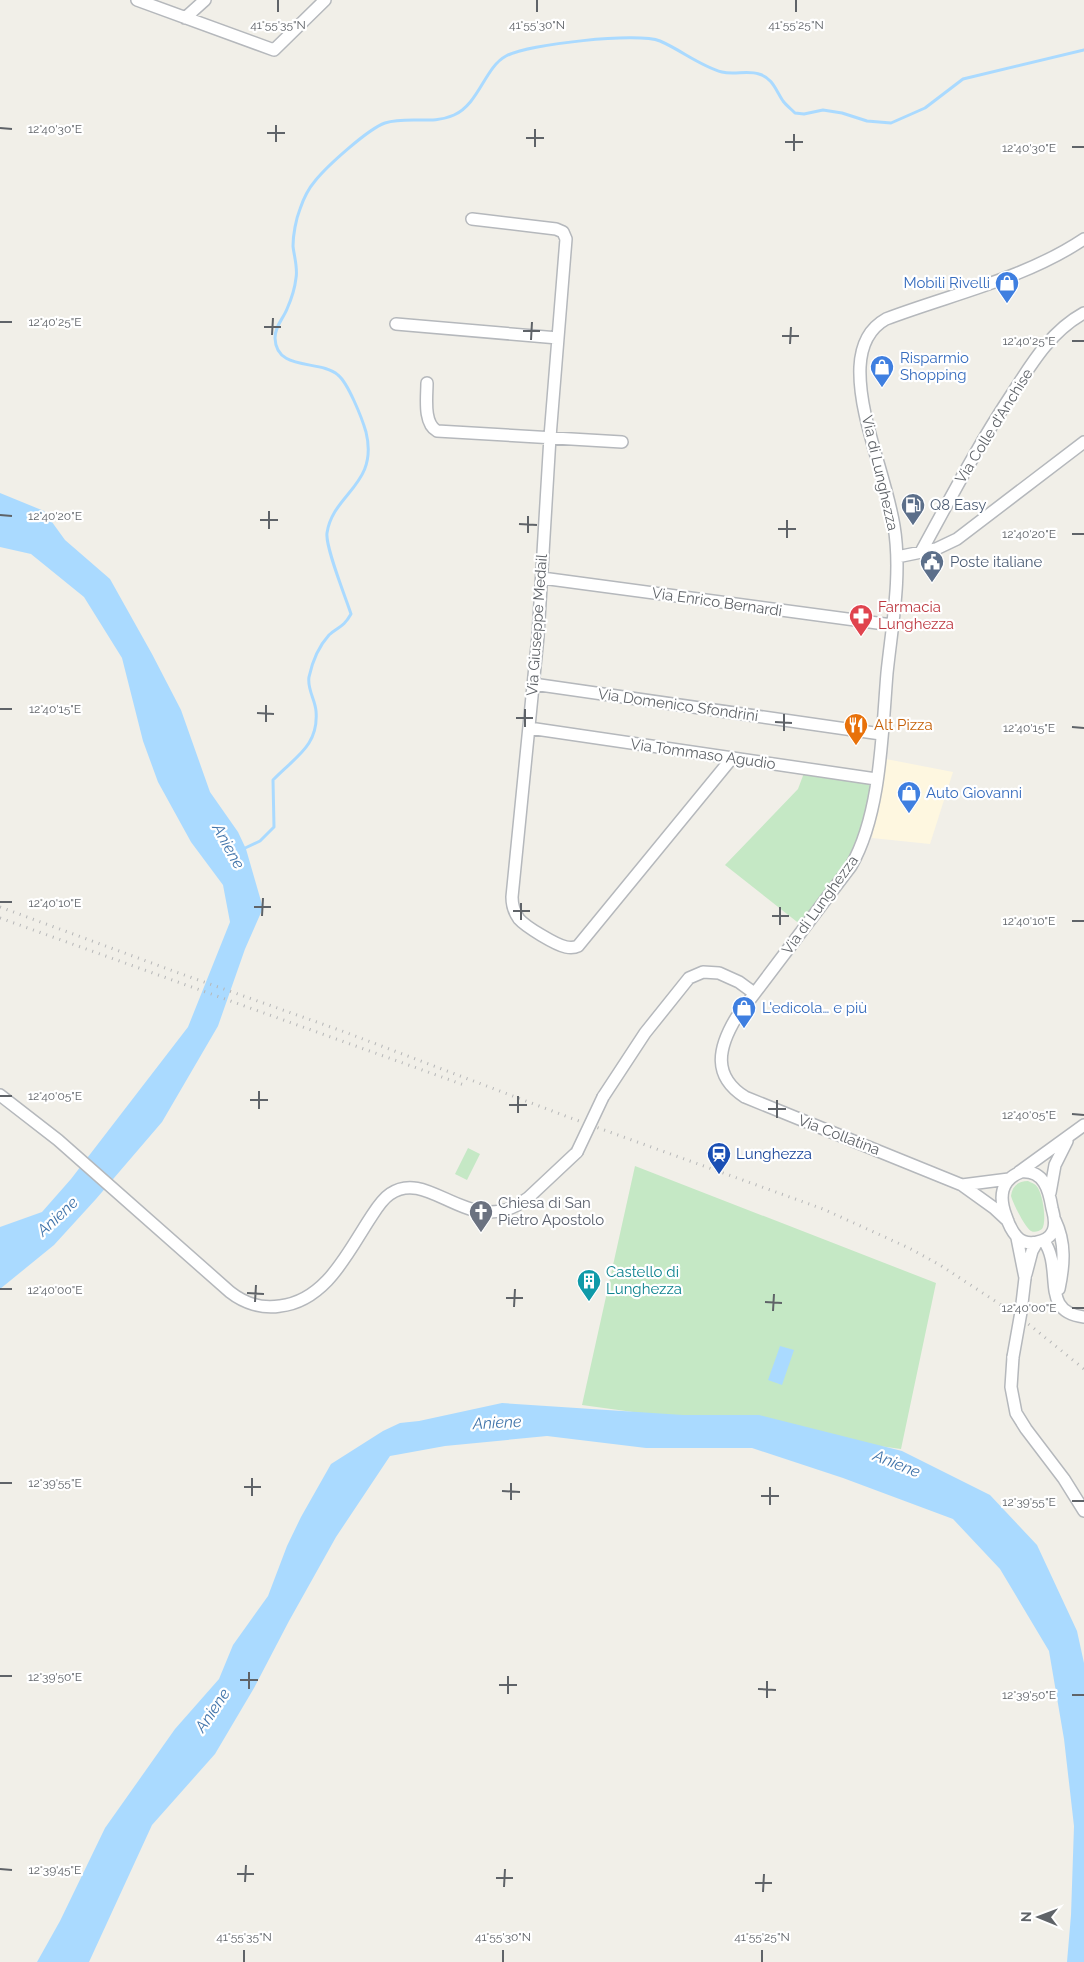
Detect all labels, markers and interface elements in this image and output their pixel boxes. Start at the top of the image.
text: 41°55'35"N [250,18,306,32]
text: 41°55'30"N [509,18,565,32]
text: 41°55'25"N [768,18,824,32]
text: 12°40'30"E [28,122,82,136]
text: 12°40'30"E [1002,141,1056,155]
shop icon: Mobili Rivelli [994,270,1020,304]
place label: Mobili Rivelli [903,274,990,292]
text: 12°40'25"E [28,315,82,329]
text: 12°40'25"E [1002,334,1056,348]
place label: Risparmio Shopping [900,349,969,384]
shop icon: Risparmio Shopping [869,354,895,388]
street label: Via Colle d'Anchise [951,365,1037,487]
street label: Via di Lunghezza [858,414,902,532]
fuel station icon: Q8 Easy [900,492,926,526]
place label: Q8 Easy [930,496,986,514]
text: 12°40'20"E [28,509,82,523]
text: 12°40'20"E [1002,527,1056,541]
public building icon: Poste italiane [919,549,945,583]
street label: Via Giuseppe Medail [523,553,551,697]
place label: Poste italiane [950,553,1043,571]
street label: Via Enrico Bernardi [651,584,783,620]
place label: Farmacia Lunghezza [878,598,954,633]
pharmacy icon: Farmacia Lunghezza [848,603,874,637]
street label: Via Domenico Sfondrini [597,685,759,725]
text: 12°40'15"E [29,702,81,716]
restaurant icon: Alt Pizza [843,712,869,746]
place label: Alt Pizza [874,716,933,734]
text: 12°40'15"E [1003,721,1055,735]
street label: Via Tommaso Agudio [629,735,777,773]
shop icon: Auto Giovanni [896,780,922,814]
place label: Auto Giovanni [926,784,1022,802]
water label: Aniene [208,819,249,873]
street label: Via di Lunghezza [778,852,862,958]
text: 12°40'10"E [29,896,81,910]
text: 12°40'10"E [1003,914,1055,928]
shop icon: L'edicola… e più [731,995,757,1029]
place label: L'edicola… e più [762,999,867,1017]
text: 12°40'05"E [28,1089,82,1103]
text: 12°40'05"E [1002,1108,1056,1122]
street label: Via Collatina [796,1111,882,1159]
station icon: Lunghezza [706,1141,732,1175]
place label: Lunghezza [736,1145,812,1163]
water label: Aniene [32,1192,82,1241]
place label: Chiesa di San Pietro Apostolo [498,1194,604,1229]
church icon: Chiesa di San Pietro Apostolo [468,1199,494,1233]
place label: Castello di Lunghezza [606,1263,682,1298]
building icon: Castello di Lunghezza [576,1268,602,1302]
text: 12°40'00"E [28,1283,83,1297]
text: 12°40'00"E [1002,1301,1057,1315]
water label: Aniene [471,1412,522,1433]
water label: Aniene [870,1445,923,1482]
text: 12°39'55"E [28,1476,82,1490]
text: 12°39'55"E [1002,1495,1056,1509]
text: 12°39'50"E [28,1670,82,1684]
water label: Aniene [190,1684,234,1737]
text: 12°39'50"E [1002,1688,1056,1702]
text: 12°39'45"E [29,1863,81,1877]
north arrow [1014,1892,1064,1942]
text: N [1018,1911,1034,1922]
text: 41°55'35"N [216,1930,272,1944]
text: 41°55'30"N [475,1930,531,1944]
text: 41°55'25"N [734,1930,790,1944]

